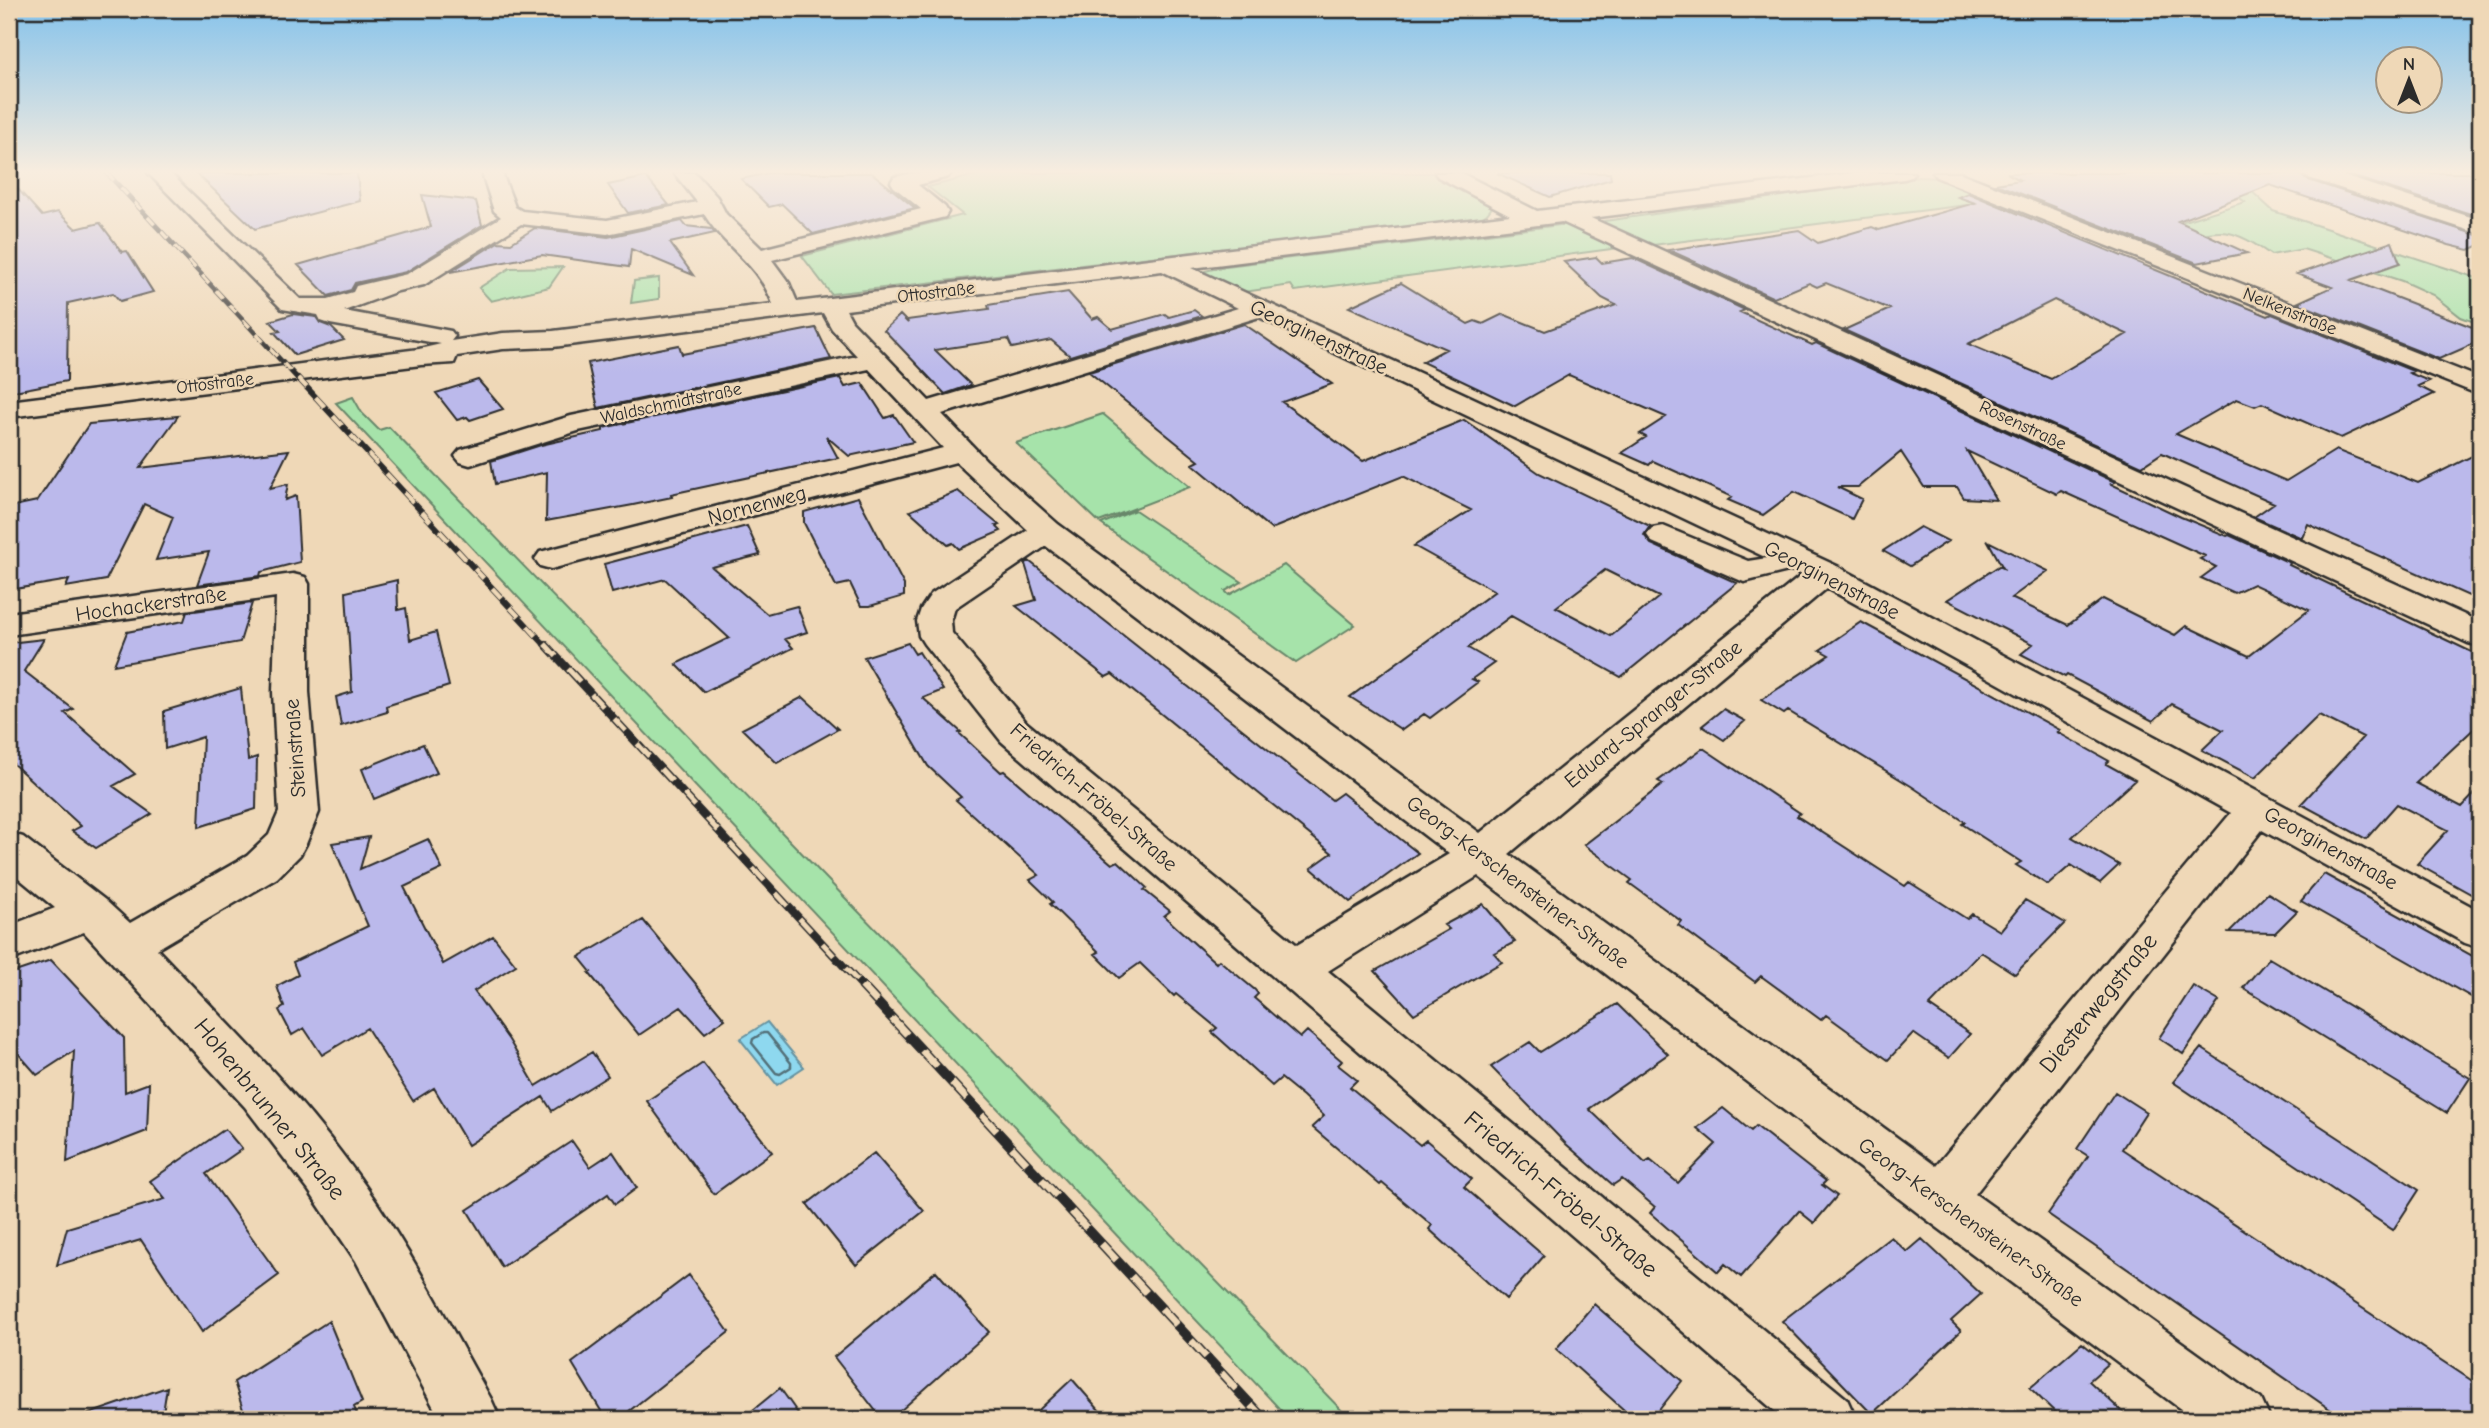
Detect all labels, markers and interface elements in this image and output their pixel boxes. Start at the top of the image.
north arrow [2374,46,2444,116]
text: N [2403,53,2415,75]
street label: Ottostraße [896,277,976,308]
street label: Nelkenstraße [2240,283,2340,340]
street label: Georginenstraße [1246,295,1392,379]
street label: Ottostraße [175,368,255,399]
street label: Waldschmidtstraße [599,378,744,429]
street label: Rosenstraße [1976,396,2070,455]
street label: Nornenweg [705,480,809,530]
street label: Georginenstraße [1760,535,1904,625]
street label: Hochackerstraße [74,582,228,626]
street label: Eduard-Spranger-Straße [1559,635,1747,793]
street label: Steinstraße [280,698,310,798]
street label: Friedrich-Fröbel-Straße [1006,718,1182,876]
street label: Georg-Kerschensteiner-Straße [1402,791,1634,973]
street label: Georginenstraße [2260,801,2402,895]
street label: Diesterwegstraße [2033,927,2163,1079]
street label: Hohenbrunner Straße [188,1013,352,1205]
street label: Friedrich-Fröbel-Straße [1459,1105,1663,1283]
street label: Georg-Kerschensteiner-Straße [1854,1132,2088,1312]

